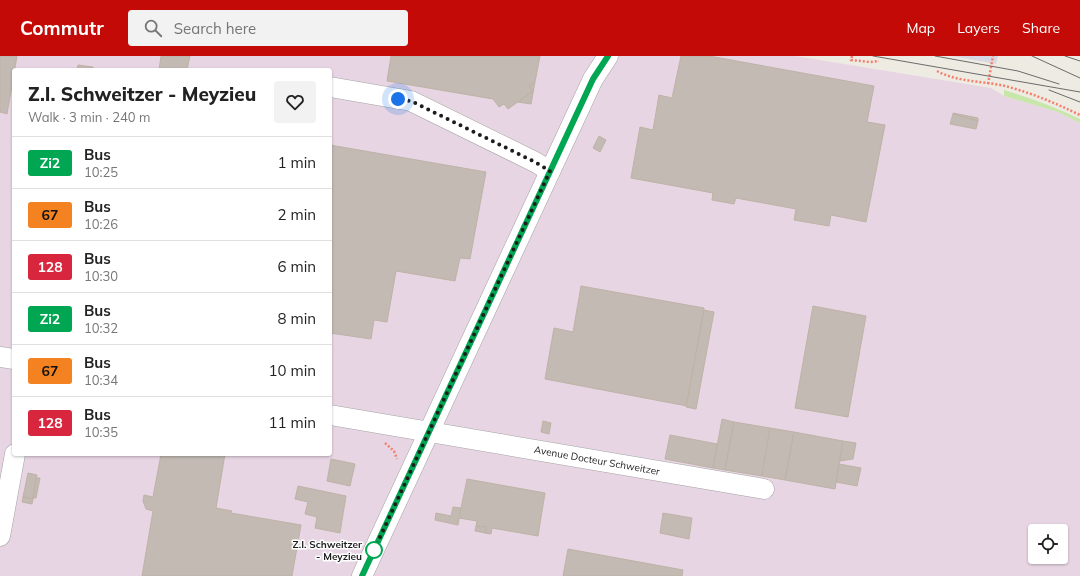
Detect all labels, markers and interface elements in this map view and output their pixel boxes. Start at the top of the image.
search box [128,10,408,46]
text: Commutr [20,16,104,40]
icon: search [142,17,164,39]
text: Search here [174,19,256,38]
text: Map [906,19,935,37]
text: Layers [957,19,1000,37]
text: Share [1022,19,1060,37]
button: heart [274,81,316,123]
text: Z.I. Schweitzer - Meyzieu [28,82,256,106]
your location [388,89,408,109]
text: Walk · 3 min · 240 m [28,109,150,125]
text: Bus [84,145,111,164]
text: 1 min [278,153,316,172]
text: Zi2 [40,154,60,172]
text: 10:25 [84,164,118,180]
text: Bus [84,197,111,216]
text: 2 min [278,205,316,224]
text: 67 [42,206,58,224]
text: 10:26 [84,216,118,232]
text: Bus [84,249,111,268]
text: 6 min [278,257,316,276]
text: 128 [37,258,63,276]
text: 10:30 [84,268,118,284]
text: Bus [84,301,111,320]
text: 8 min [278,309,316,328]
text: Zi2 [40,310,60,328]
text: 10:32 [84,320,118,336]
text: Bus [84,353,111,372]
text: 10 min [269,361,316,380]
text: 67 [42,362,58,380]
text: 10:34 [84,372,118,388]
text: Bus [84,405,111,424]
text: 11 min [269,413,316,432]
text: 128 [37,414,63,432]
text: 10:35 [84,424,118,440]
street label: Avenue Docteur Schweitzer [533,443,661,478]
map controls [1028,524,1068,564]
button: locate [1028,524,1068,564]
place label: Z.I. Schweitzer - Meyzieu [293,538,362,563]
marker: Z.I. Schweitzer - Meyzieu [365,541,383,559]

